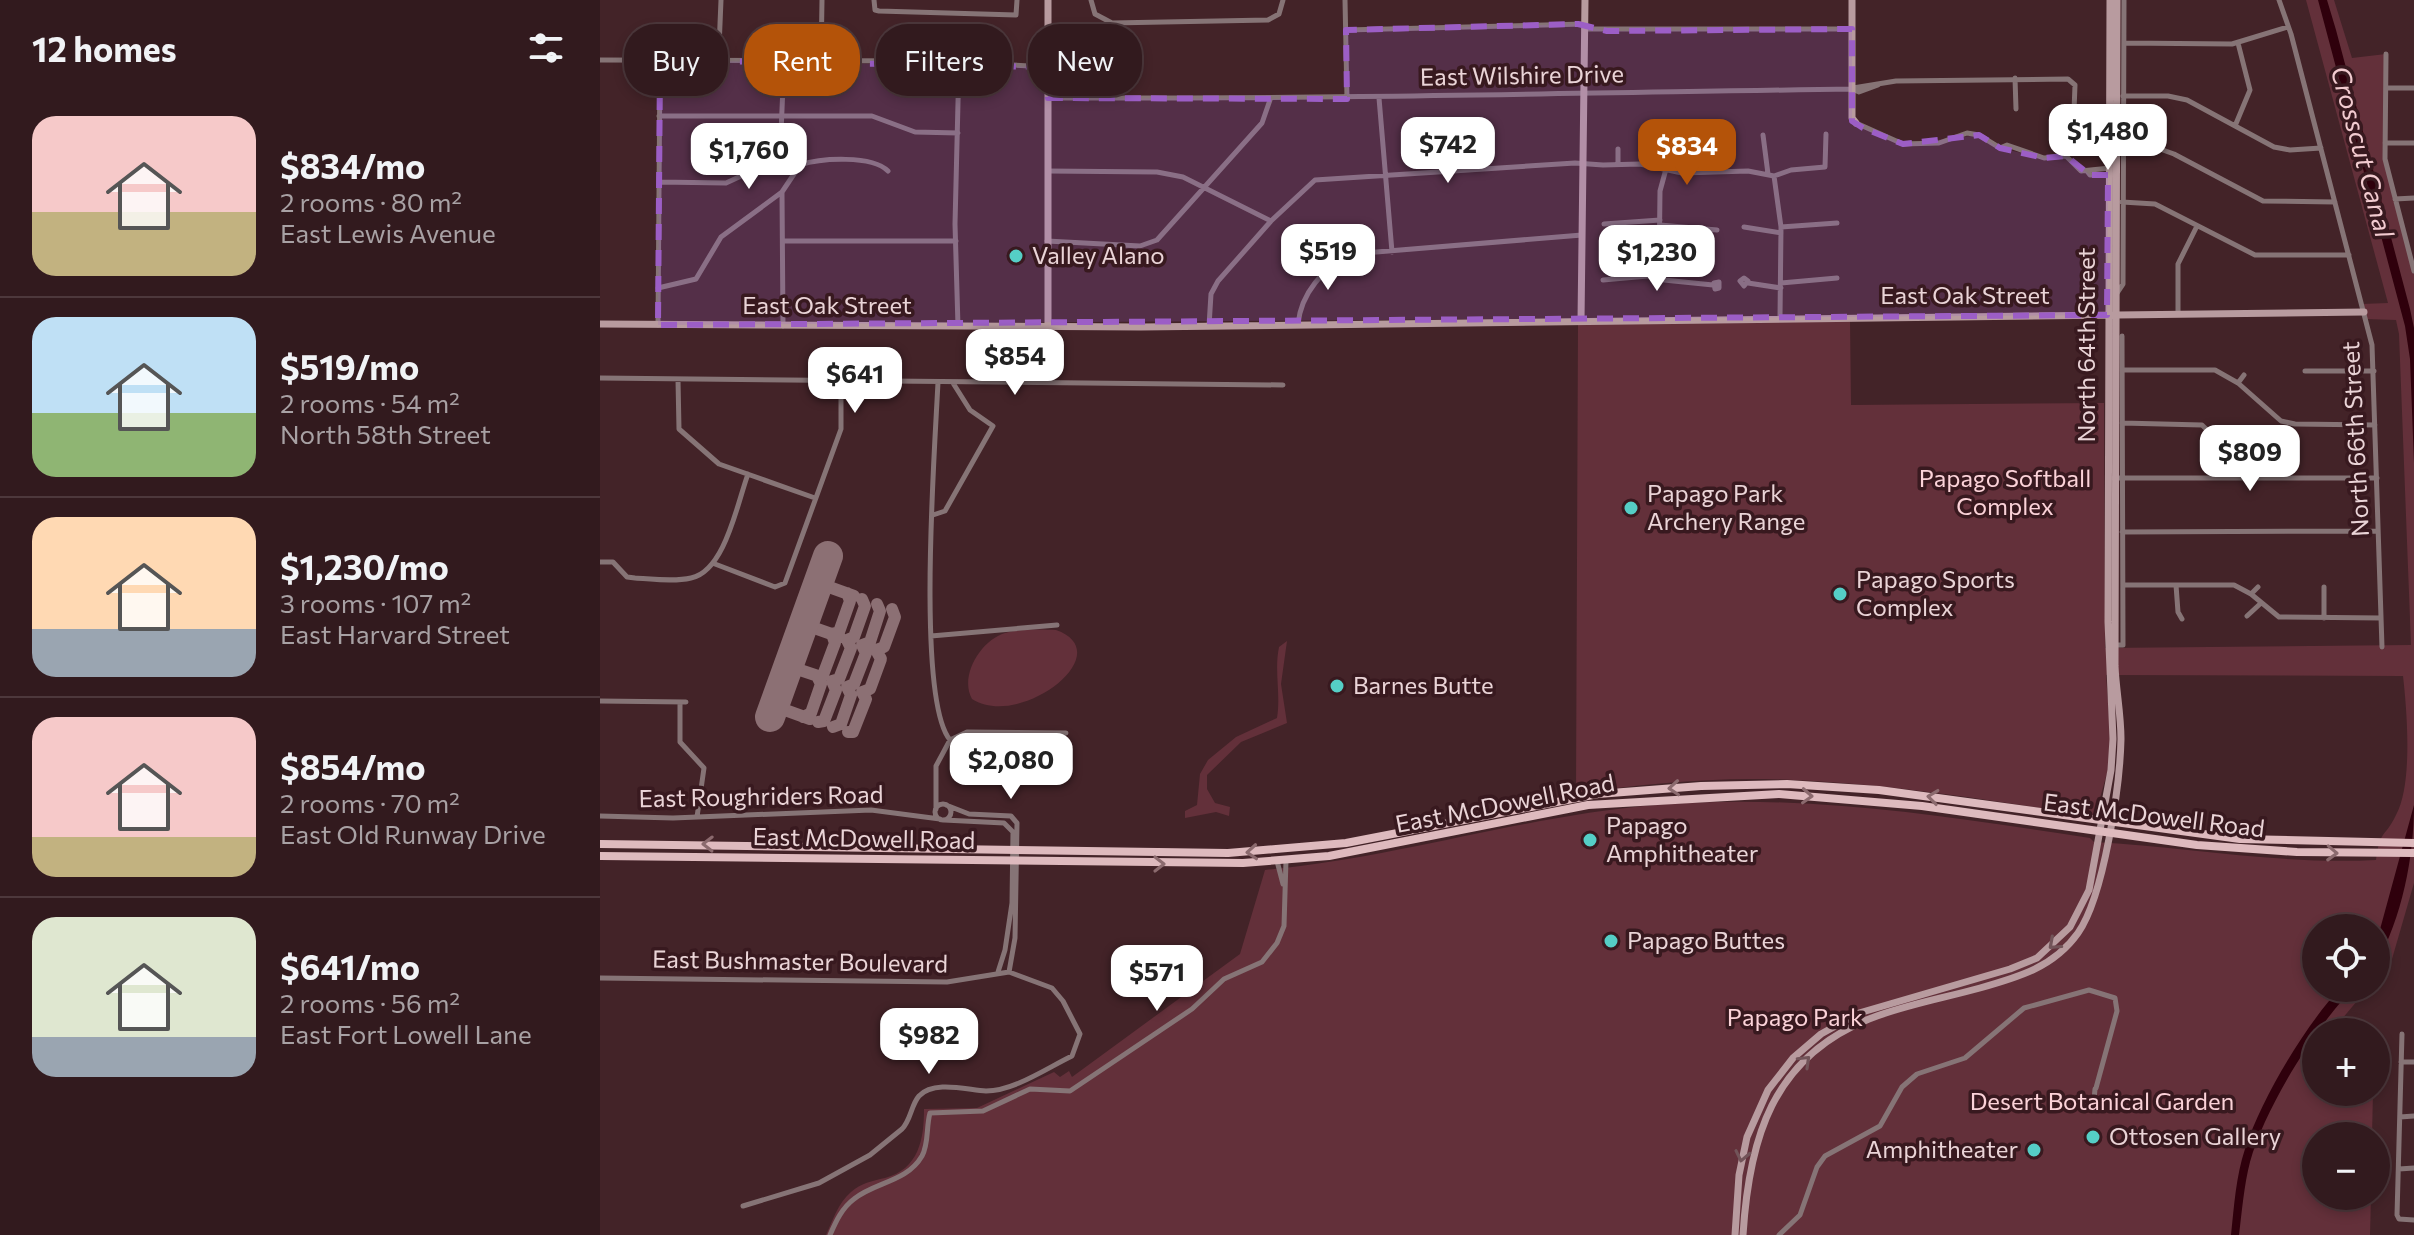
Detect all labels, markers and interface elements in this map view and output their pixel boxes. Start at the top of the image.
chip: Buy [624,24,728,96]
chip: Rent [744,24,860,96]
chip: Filters [876,24,1012,96]
chip: New [1028,24,1142,96]
icon: filters [524,26,568,70]
text: 12 homes [32,27,177,69]
street label: East Wilshire Drive [1420,58,1624,91]
water label: Crosscut Canal [2326,63,2402,242]
pin: $1,480 [2043,104,2173,172]
text: $1,480 [2067,114,2149,145]
pin: $742 [1401,117,1495,185]
pin: $834 [1640,119,1734,187]
pin: $1,760 [684,123,814,191]
text: $742 [1419,127,1477,158]
text: $834 [1656,129,1718,160]
text: $1,760 [709,133,789,164]
text: $834/mo [280,144,425,186]
icon: home [96,148,192,244]
text: 2 rooms · 80 m² [280,186,462,217]
text: East Lewis Avenue [280,217,496,248]
pin: $519 [1281,224,1375,292]
pin: $1,230 [1592,225,1722,293]
text: $519 [1299,234,1357,265]
text: $1,230 [1617,235,1697,266]
place label: Valley Alano [1032,240,1165,269]
marker: Valley Alano [1007,247,1025,265]
street label: North 64th Street [2071,247,2100,443]
street label: East Oak Street [1880,280,2050,309]
street label: East Oak Street [742,290,912,319]
pin: $854 [968,329,1062,397]
text: $854 [984,339,1046,370]
street label: North 66th Street [2335,341,2374,537]
text: $519/mo [280,345,419,387]
pin: $641 [808,347,902,415]
icon: home [96,349,192,445]
text: $641 [826,357,884,388]
text: 2 rooms · 54 m² [280,387,460,418]
text: North 58th Street [280,418,491,449]
pin: $809 [2203,425,2297,493]
text: $809 [2218,435,2282,466]
park label: Papago Softball Complex [1919,463,2091,520]
place label: Papago Park Archery Range [1647,478,1805,535]
marker: Papago Park Archery Range [1622,499,1640,517]
text: $1,230/mo [280,545,449,587]
icon: home [96,549,192,645]
place label: Papago Sports Complex [1856,564,2015,621]
marker: Papago Sports Complex [1831,585,1849,603]
text: 3 rooms · 107 m² [280,587,471,618]
text: East Harvard Street [280,618,510,649]
place label: Barnes Butte [1353,670,1494,699]
marker: Barnes Butte [1328,677,1346,695]
pin: $2,080 [946,733,1076,801]
text: $2,080 [968,743,1054,774]
text: $854/mo [280,745,426,787]
icon: home [96,749,192,845]
street label: East McDowell Road [1393,767,1617,838]
street label: East Roughriders Road [638,779,884,812]
one-way arrow [1667,779,1680,796]
text: 2 rooms · 70 m² [280,787,460,818]
one-way arrow [1801,787,1814,804]
street label: East McDowell Road [2042,787,2266,842]
one-way arrow [1926,789,1939,806]
place label: Papago Amphitheater [1606,810,1759,867]
text: East Old Runway Drive [280,818,546,849]
street label: East McDowell Road [752,821,976,854]
marker: Papago Amphitheater [1581,831,1599,849]
one-way arrow [701,835,714,853]
one-way arrow [1245,843,1258,860]
one-way arrow [2326,845,2339,862]
one-way arrow [1153,855,1166,873]
map controls [2302,914,2390,1210]
button: locate [2302,914,2390,1002]
place label: Papago Buttes [1627,925,1785,954]
marker: Papago Buttes [1602,932,1620,950]
one-way arrow [2048,935,2063,949]
street label: East Bushmaster Boulevard [652,943,948,978]
text: $641/mo [280,945,420,987]
pin: $571 [1110,945,1204,1013]
icon: home [96,949,192,1045]
text: $571 [1129,955,1185,986]
text: 2 rooms · 56 m² [280,987,460,1018]
park label: Papago Park [1727,1002,1863,1031]
pin: $982 [882,1008,976,1076]
text: East Fort Lowell Lane [280,1018,532,1049]
text: $982 [898,1018,960,1049]
button: + [2302,1018,2390,1106]
one-way arrow [1796,1056,1810,1070]
park label: Desert Botanical Garden [1970,1086,2234,1115]
place label: Ottosen Gallery [2109,1121,2281,1150]
button: − [2302,1122,2390,1210]
marker: Ottosen Gallery [2084,1128,2102,1146]
place label: Amphitheater [1866,1134,2018,1163]
marker: Amphitheater [2025,1141,2043,1159]
one-way arrow [1734,1148,1751,1162]

